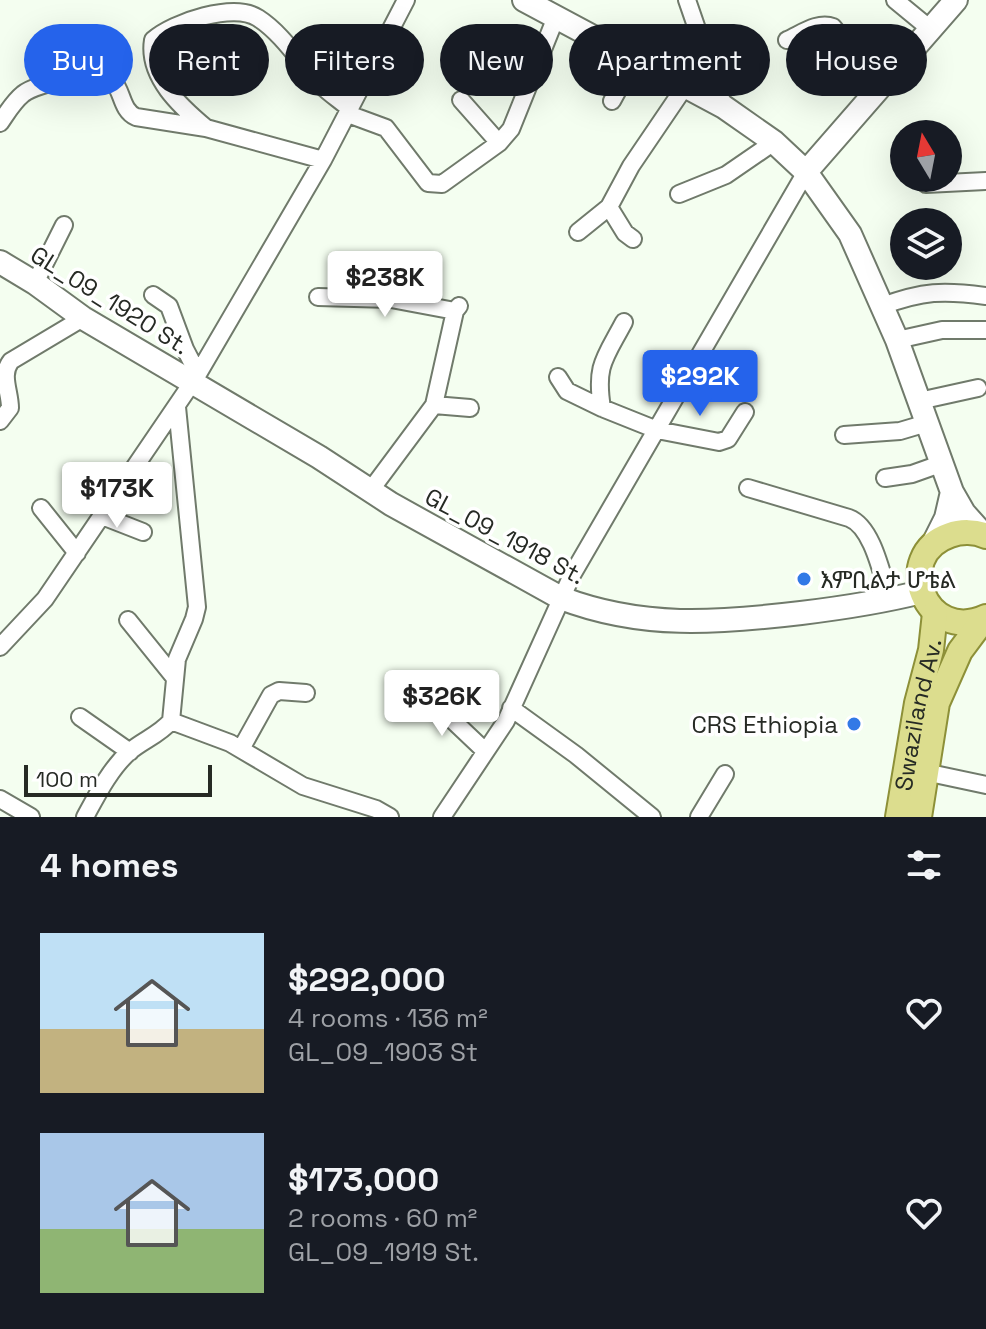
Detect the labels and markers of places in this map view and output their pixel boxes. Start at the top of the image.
pin: $238K [329,251,441,319]
pin: $292K [644,350,756,418]
pin: $173K [61,462,173,530]
place label: እምቢልታ ሆቴል [820,564,956,595]
marker: እምቢልታ ሆቴል [795,570,813,588]
pin: $326K [386,670,498,738]
place label: CRS Ethiopia [691,709,838,740]
marker: CRS Ethiopia [845,715,863,733]

